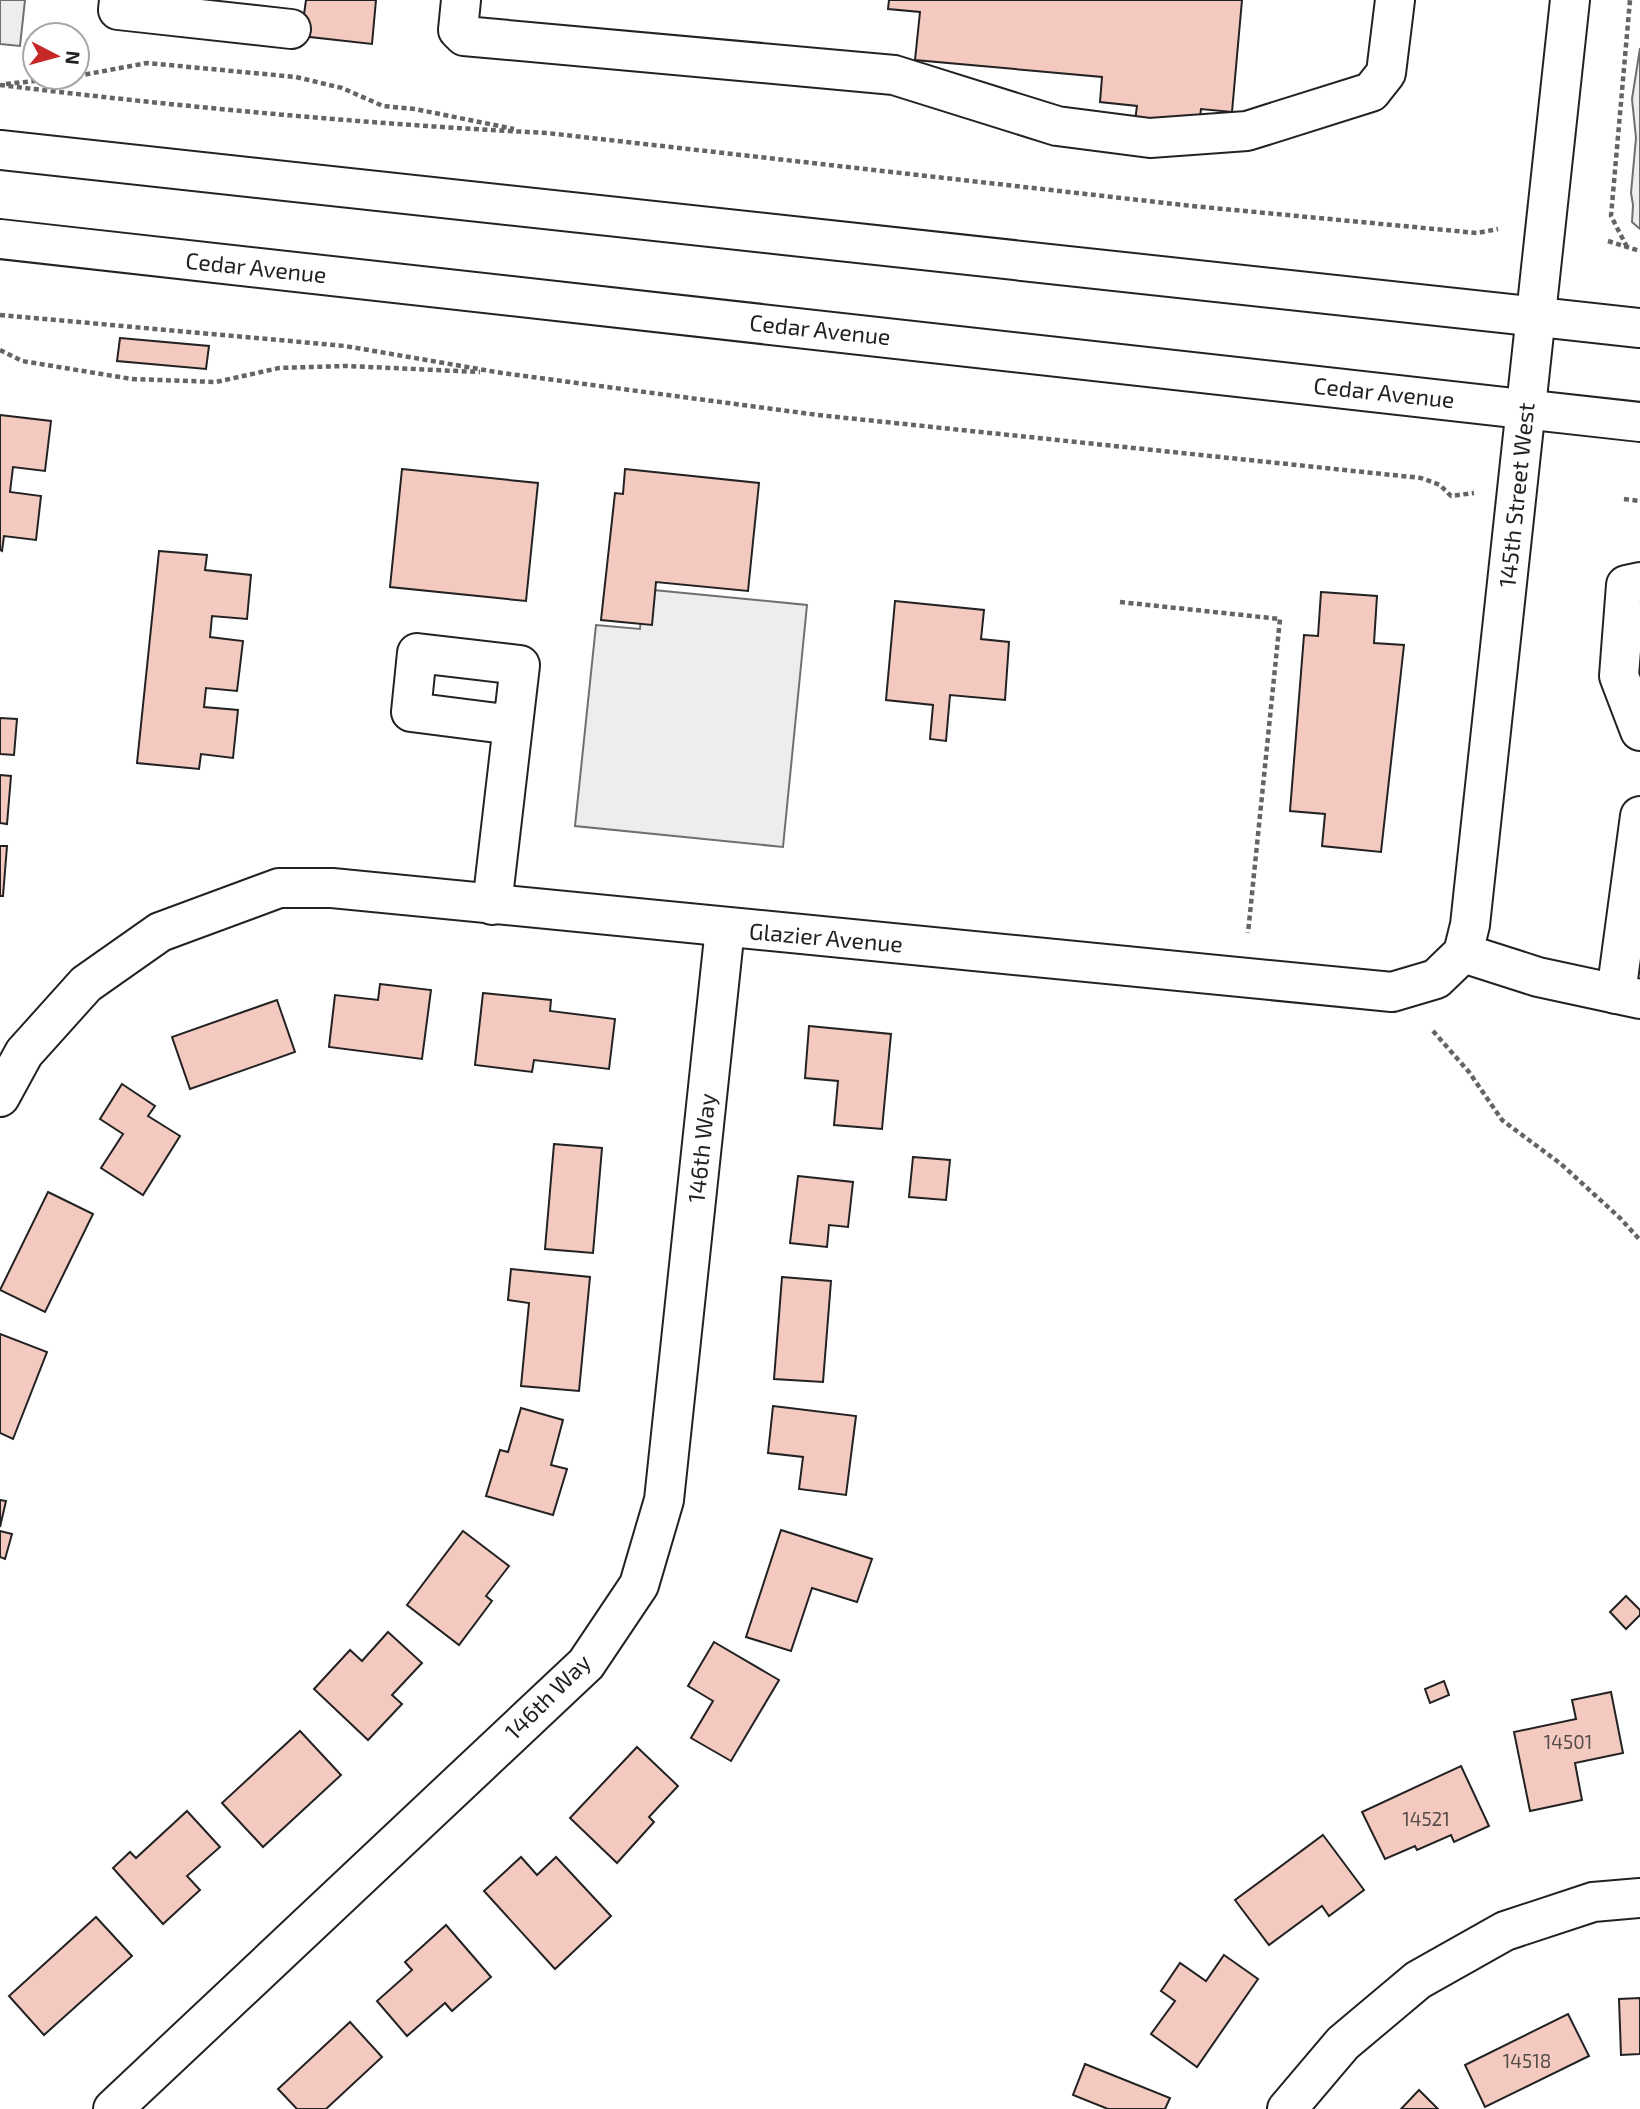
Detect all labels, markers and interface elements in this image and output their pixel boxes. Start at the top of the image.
north arrow [21,21,91,91]
text: N [61,50,86,66]
street label: Cedar Avenue [184,246,328,288]
street label: Cedar Avenue [748,308,892,350]
street label: Cedar Avenue [1312,371,1456,413]
street label: 145th Street West [1492,401,1540,589]
street label: Glazier Avenue [748,916,904,958]
street label: 146th Way [681,1092,721,1204]
street label: 146th Way [499,1648,596,1745]
house number: 14501 [1544,1730,1592,1753]
house number: 14521 [1402,1807,1450,1830]
house number: 14518 [1503,2049,1551,2072]

